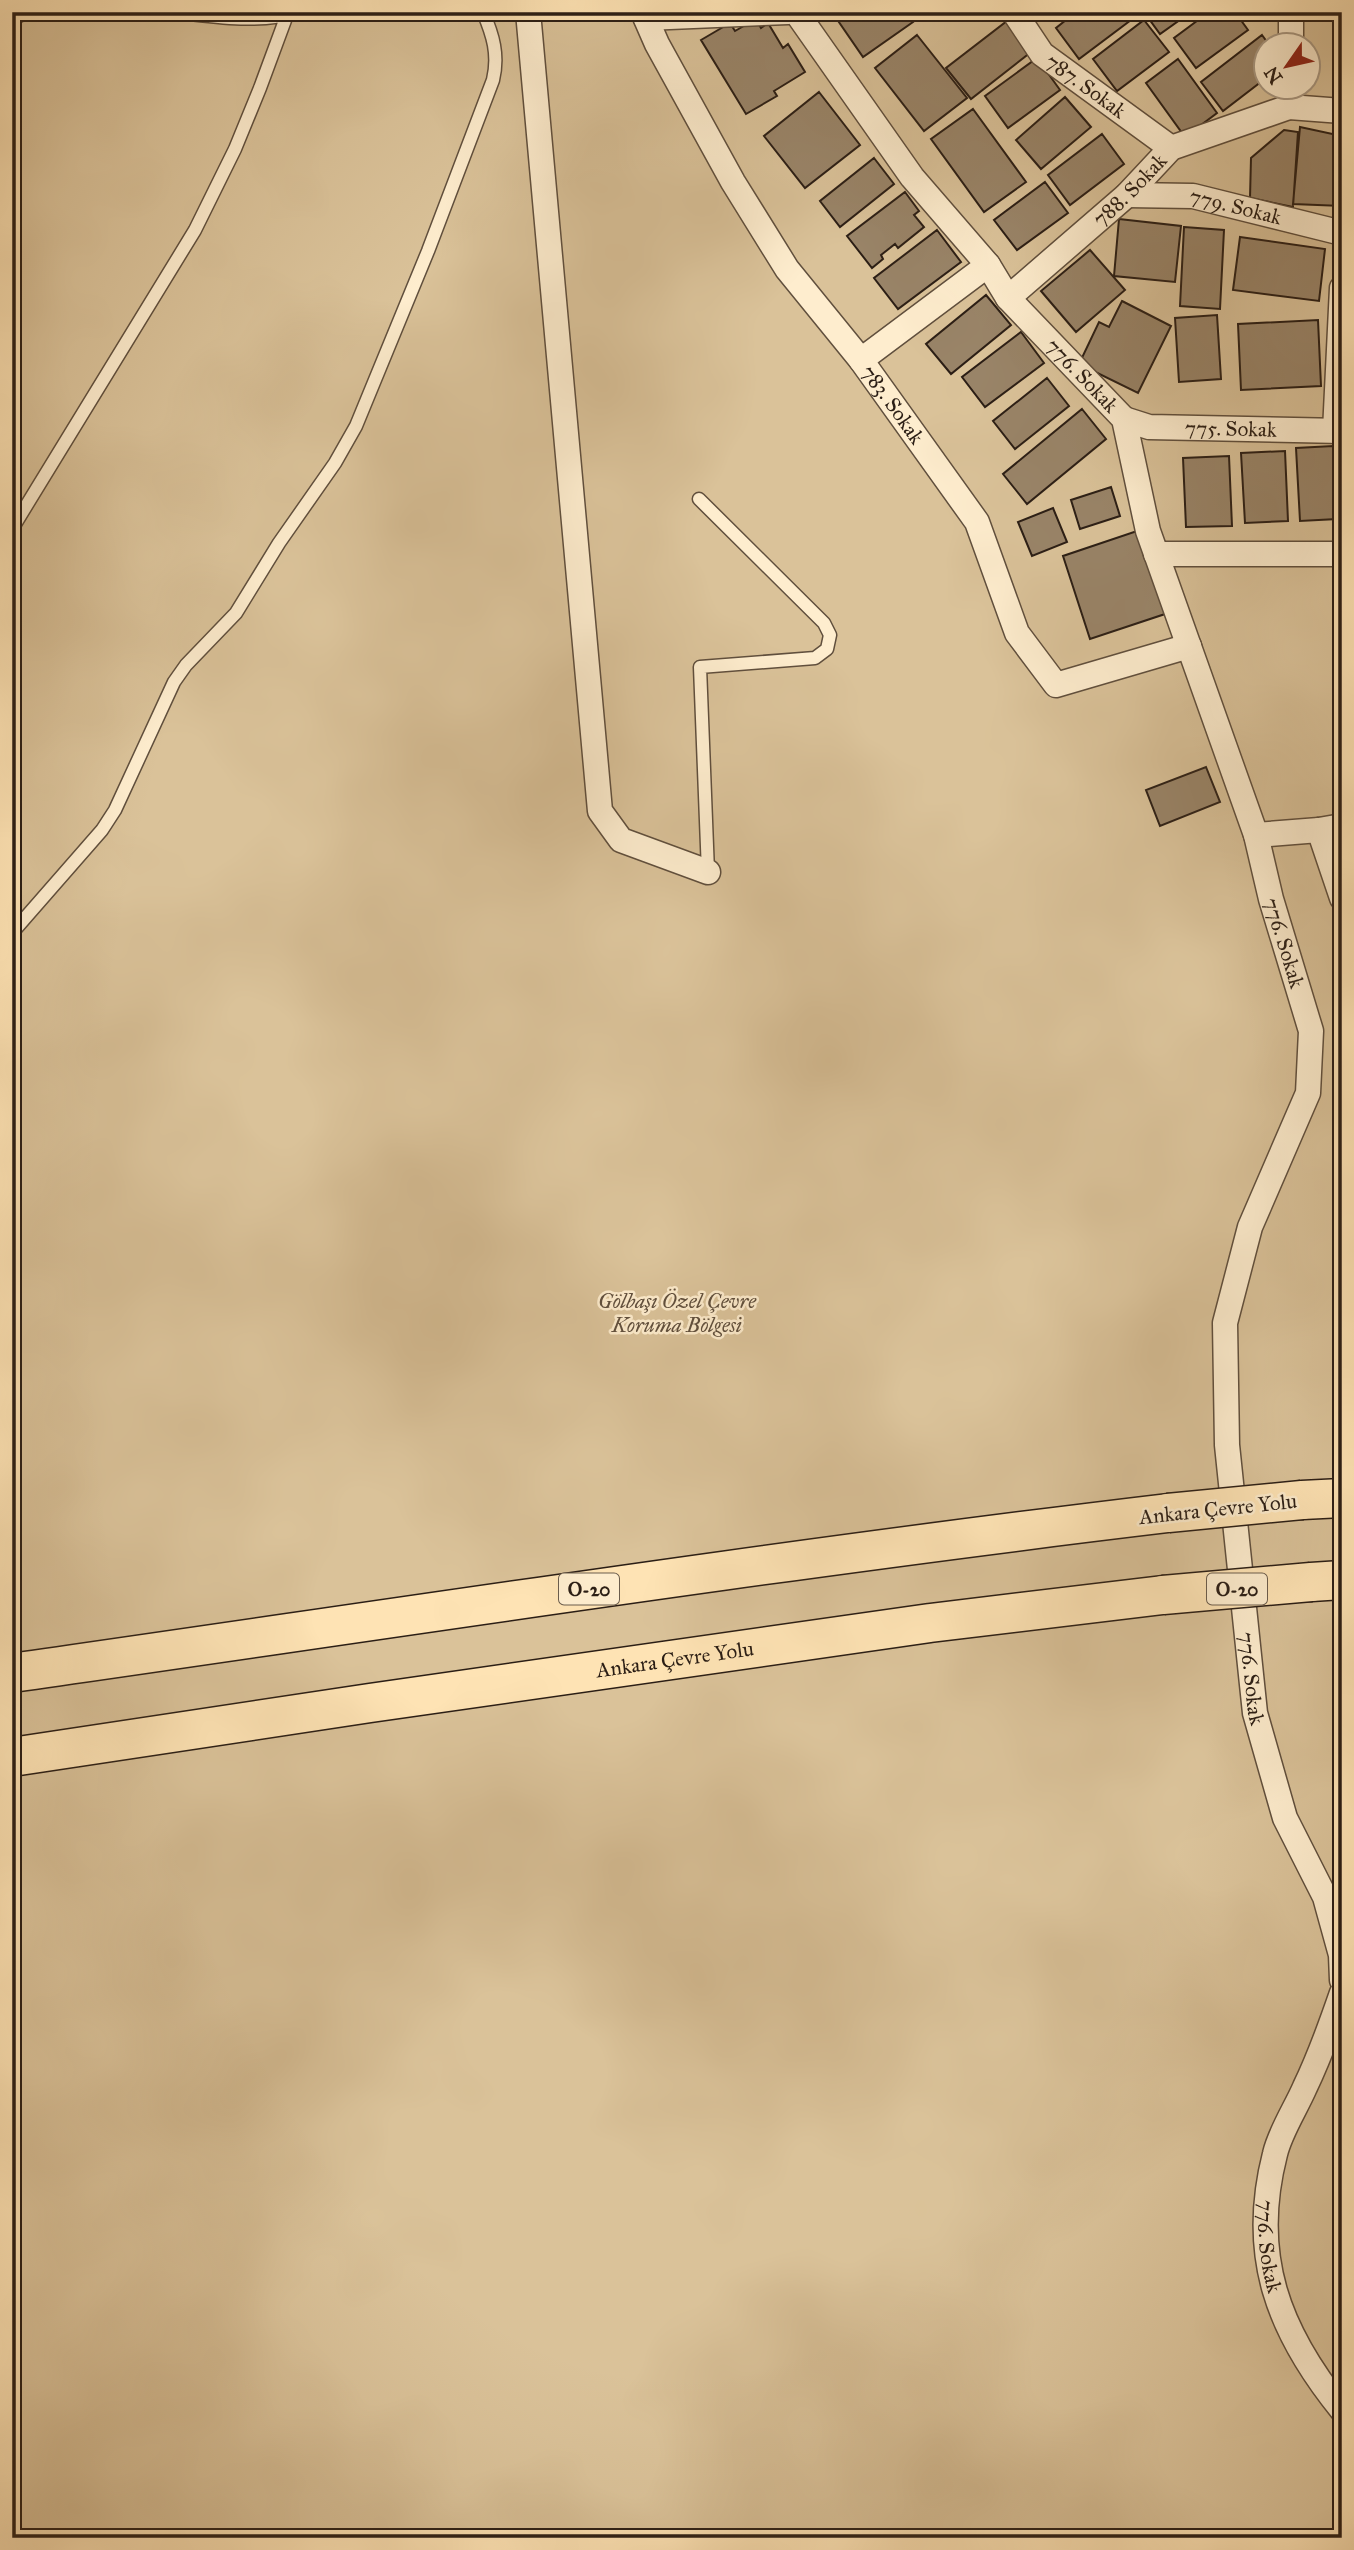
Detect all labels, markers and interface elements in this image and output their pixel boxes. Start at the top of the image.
north arrow [1252,32,1322,102]
street label: 787. Sokak [1041,48,1132,124]
text: N [1259,62,1287,88]
street label: 788. Sokak [1087,148,1172,232]
street label: 779. Sokak [1187,183,1285,231]
street label: 776. Sokak [1041,333,1124,418]
street label: 783. Sokak [856,360,930,449]
street label: 775. Sokak [1185,415,1277,443]
street label: 776. Sokak [1258,895,1310,992]
park label: Gölbaşı Özel Çevre Koruma Bölgesi [598,1288,757,1338]
street label: Ankara Çevre Yolu [1137,1488,1298,1530]
road number: O-20 [559,1574,619,1604]
road number: O-20 [1207,1574,1267,1604]
street label: 776. Sokak [1234,1631,1271,1728]
street label: Ankara Çevre Yolu [593,1635,755,1684]
street label: 776. Sokak [1252,2199,1288,2296]

